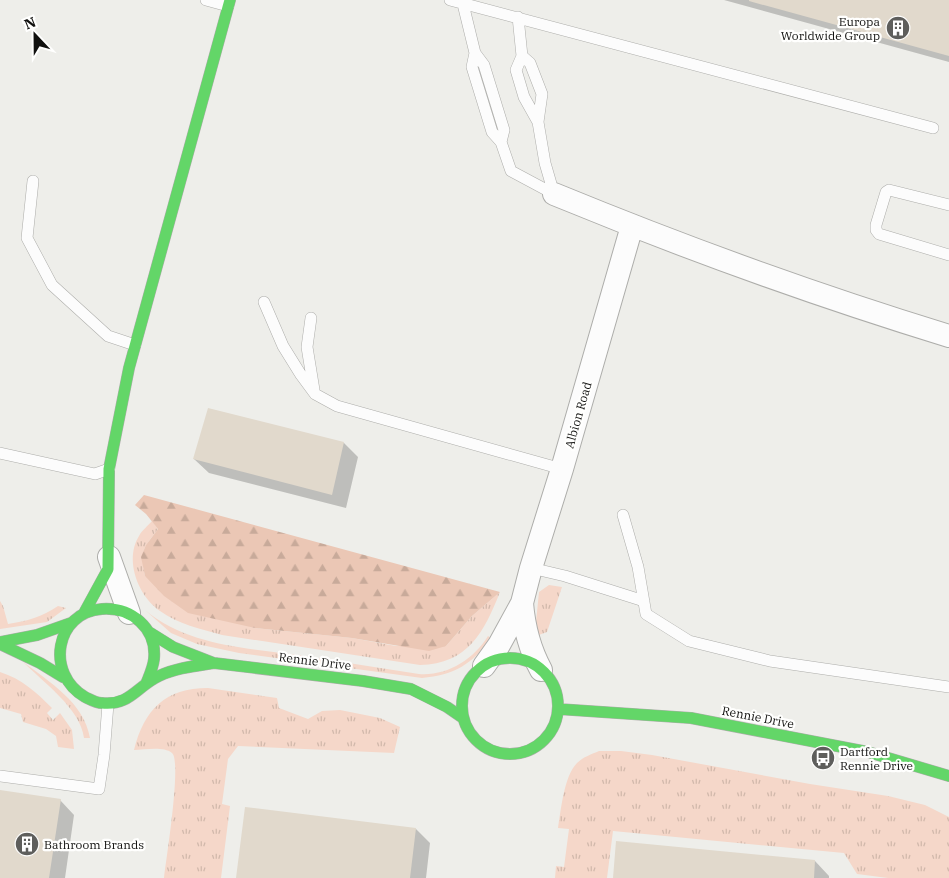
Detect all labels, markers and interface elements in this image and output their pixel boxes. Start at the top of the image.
north arrow [10,10,60,60]
text: N [22,13,39,33]
place label: Europa Worldwide Group [781,14,880,43]
building icon: Europa Worldwide Group [885,15,911,41]
street label: Albion Road [561,380,595,450]
street label: Rennie Drive [278,649,352,673]
street label: Rennie Drive [721,703,795,731]
place label: Dartford Rennie Drive [840,744,913,773]
bus stop icon: Dartford Rennie Drive [810,745,836,771]
building icon: Bathroom Brands [14,831,40,857]
place label: Bathroom Brands [44,837,144,852]

